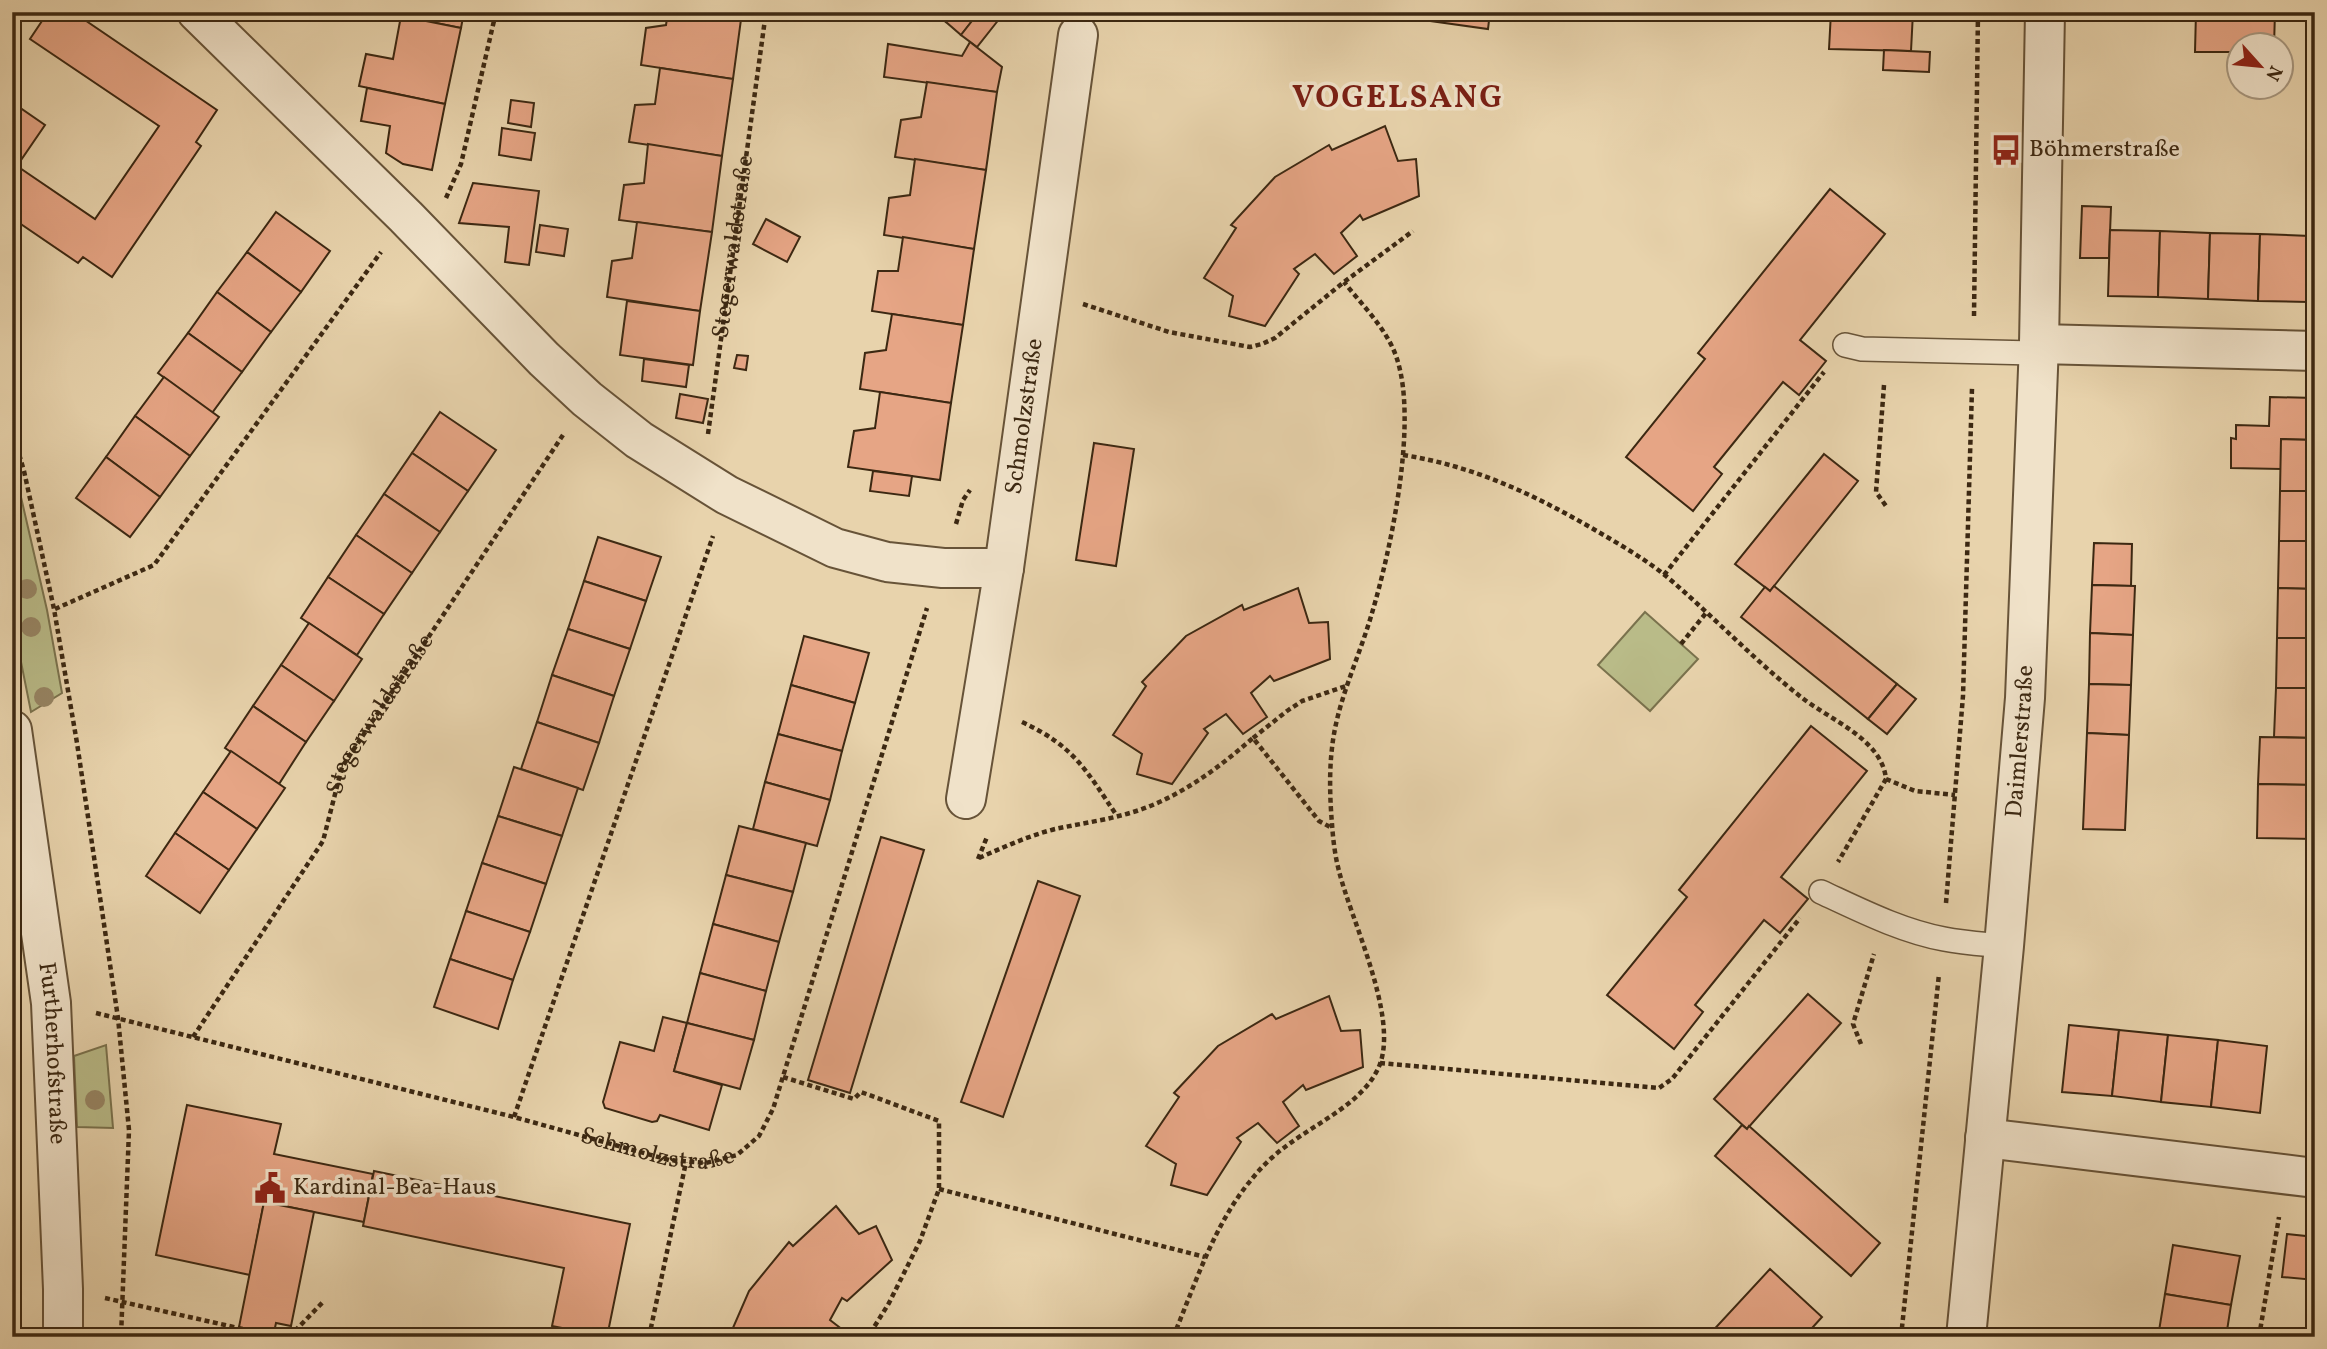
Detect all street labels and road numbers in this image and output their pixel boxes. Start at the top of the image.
street label: Stegerwaldstraße [704,153,763,340]
street label: Schmolzstraße [997,336,1053,497]
street label: Stegerwaldstraße [319,627,443,798]
street label: Daimlerstraße [1998,665,2043,819]
street label: Furtherhofstraße [28,960,74,1145]
street label: Schmolzstraße [577,1119,738,1180]

